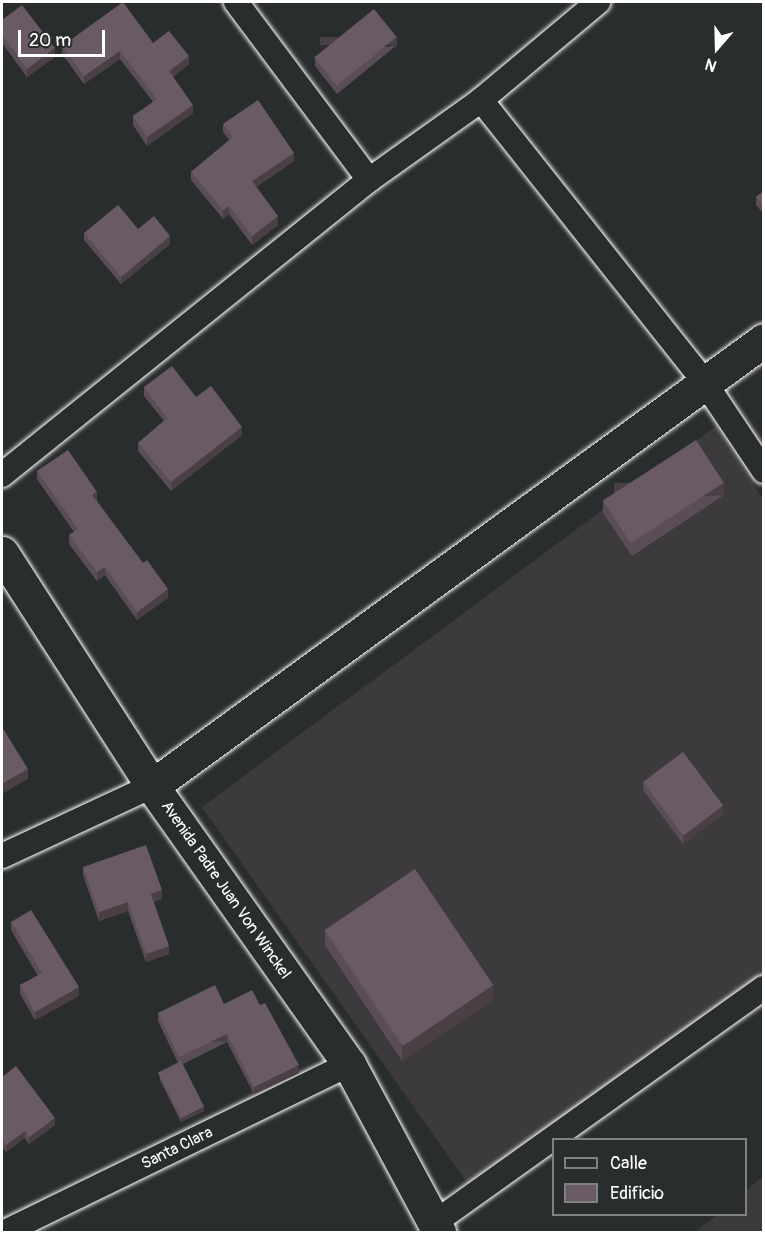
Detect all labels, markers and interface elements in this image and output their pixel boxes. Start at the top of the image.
scale bar [21,18,108,56]
north arrow [687,18,747,78]
text: 20 m [29,29,71,52]
text: N [702,54,719,76]
street label: Avenida Padre Juan Von Winckel [157,797,295,983]
street label: Santa Clara [138,1123,216,1173]
legend [552,1138,747,1216]
text: Calle [610,1152,647,1175]
text: Edificio [610,1182,664,1205]

